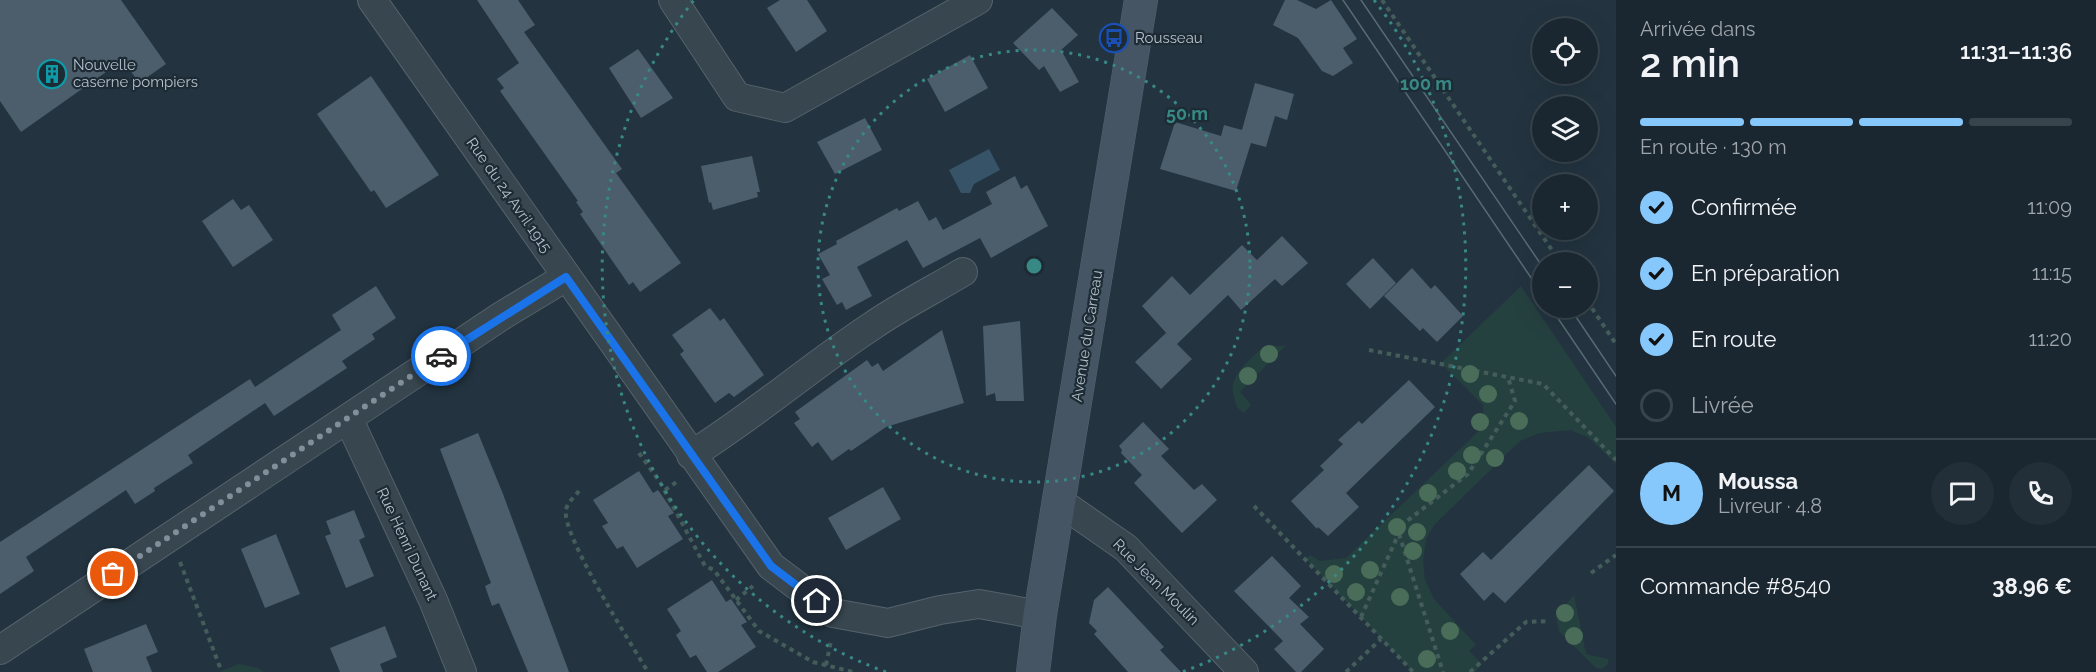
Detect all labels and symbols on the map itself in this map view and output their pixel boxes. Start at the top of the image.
bus stop icon: Rousseau [1098,22,1130,54]
place label: Rousseau [1135,29,1203,47]
place label: Nouvelle caserne pompiers [73,56,198,91]
building icon: Nouvelle caserne pompiers [36,58,68,90]
text: 100 m [1400,73,1452,94]
text: 50 m [1166,103,1208,124]
street label: Rue du 24 Avril 1915 [463,134,555,256]
centre of rings [1024,256,1044,276]
street label: Avenue du Carreau [1068,269,1106,403]
courier [411,326,471,386]
street label: Rue Henri Dunant [373,485,441,603]
street label: Rue Jean Moulin [1109,535,1203,629]
pin [87,548,138,599]
pin [791,575,842,626]

